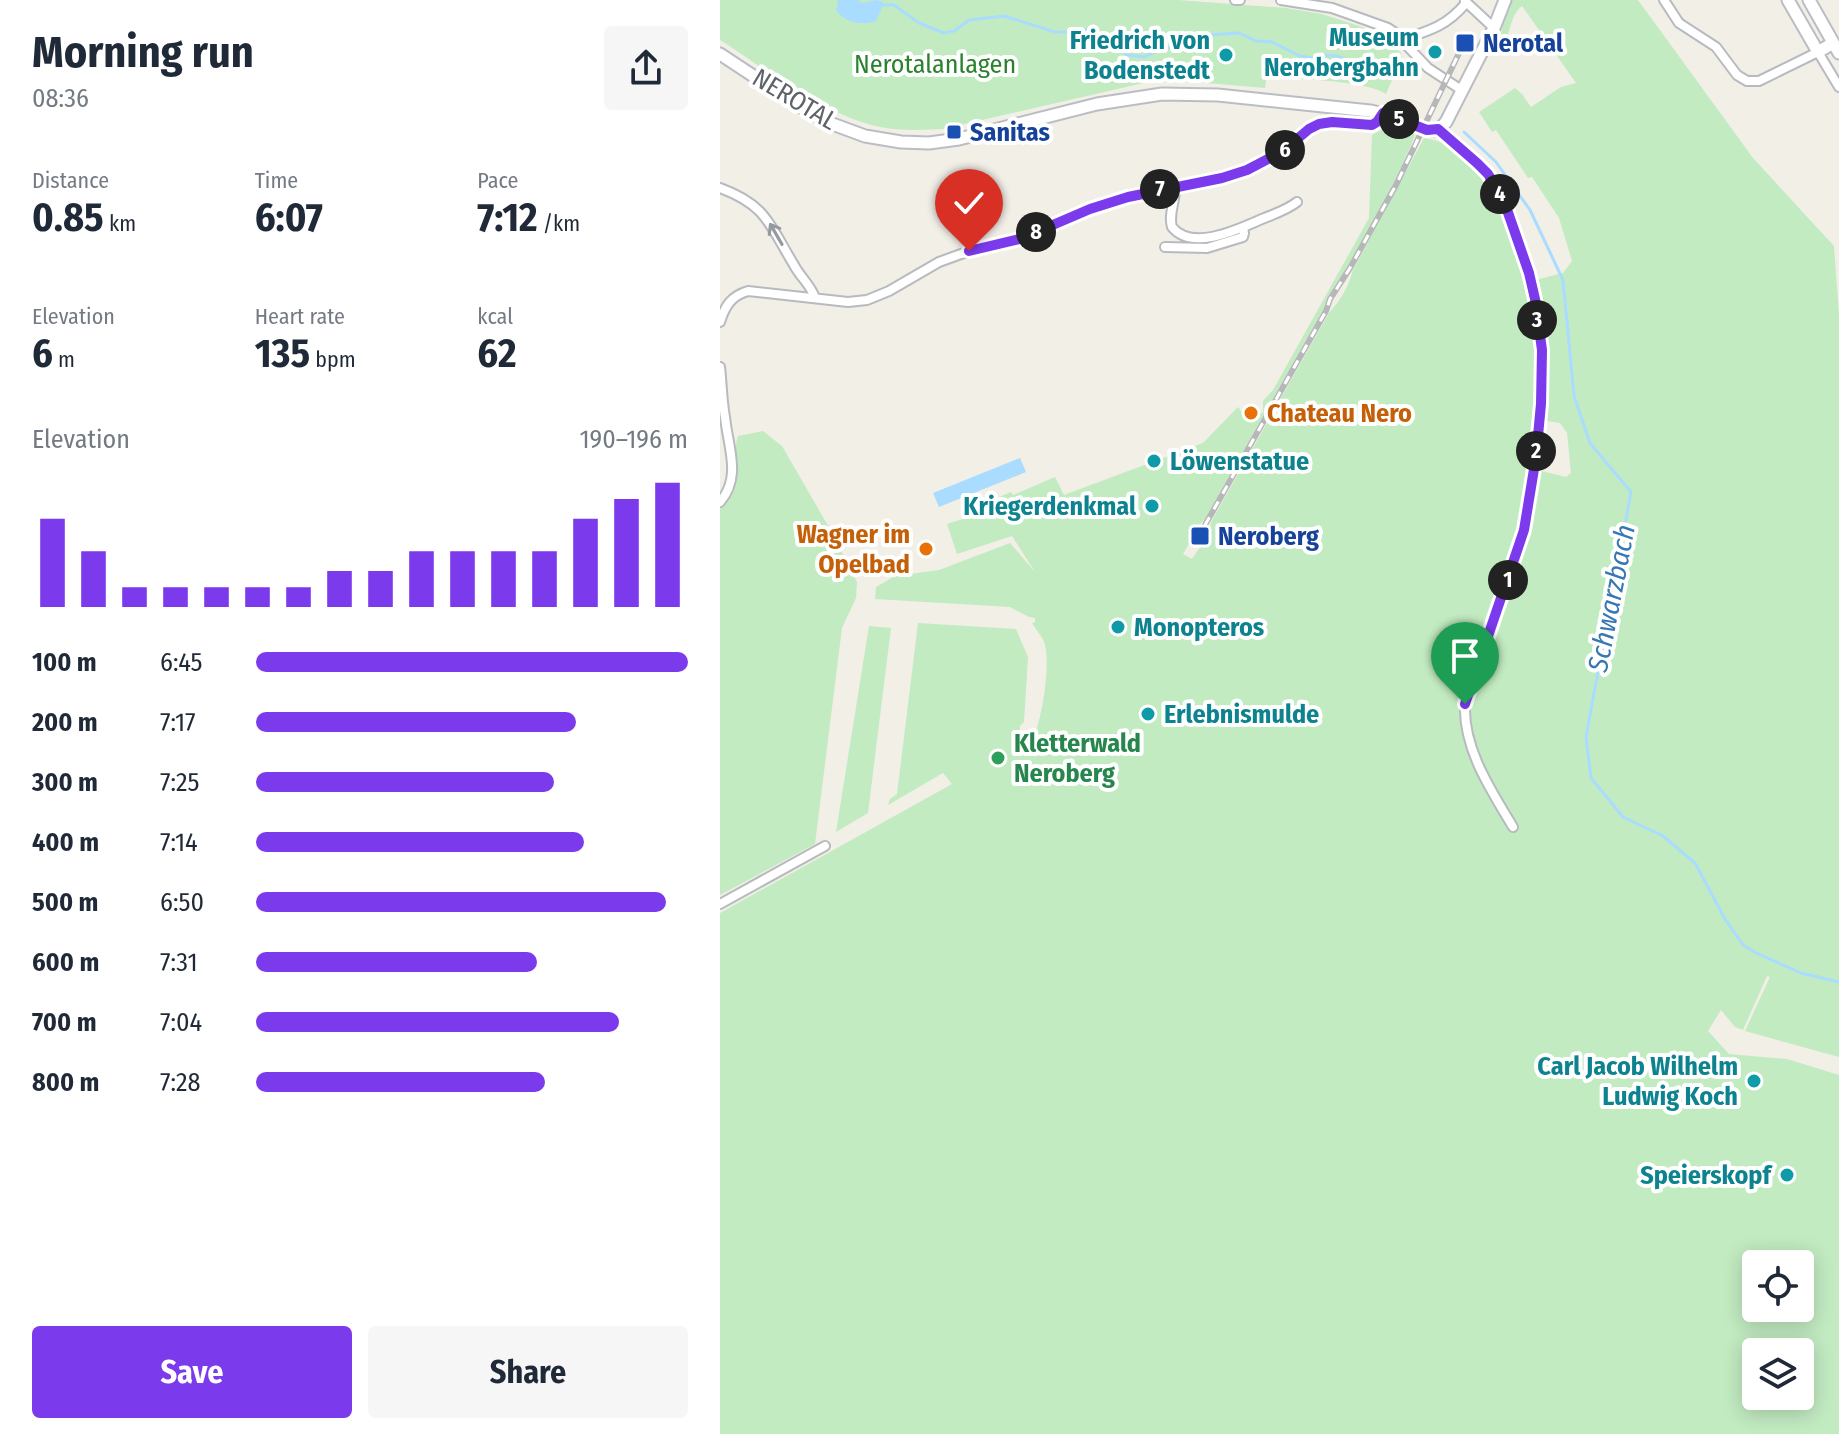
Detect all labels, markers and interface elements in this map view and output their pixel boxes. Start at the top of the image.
place label: Museum Nerobergbahn [1264,22,1419,83]
place label: Friedrich von Bodenstedt [1070,25,1211,86]
text: Morning run [32,26,254,79]
button: share [604,26,688,110]
place label: Nerotal [1483,28,1564,59]
marker: Nerotal [1454,32,1476,54]
marker: Museum Nerobergbahn [1426,43,1444,61]
marker: Friedrich von Bodenstedt [1217,46,1235,64]
park label: Nerotalanlagen [854,49,1016,80]
street label: NEROTAL [747,62,843,137]
text: 08:36 [32,83,89,114]
pin: 5 [1379,99,1419,139]
text: 5 [1394,105,1404,132]
place label: Sanitas [970,117,1050,148]
marker: Sanitas [945,123,963,141]
pin: 6 [1265,130,1305,170]
text: 6 [1279,136,1291,163]
text: Distance [32,167,109,194]
text: Time [255,167,298,194]
text: Pace [477,167,518,194]
pin [935,169,1003,251]
pin: 7 [1140,169,1180,209]
pin: 4 [1480,174,1520,214]
text: 7 [1155,175,1165,202]
text: 4 [1494,180,1506,207]
icon: check [947,181,991,225]
text: 0.85 [32,194,104,242]
text: 6:07 [255,194,323,242]
text: 7:12 [477,194,538,242]
text: km [104,210,136,237]
text: /km [538,210,580,237]
pin: 8 [1016,212,1056,252]
text: 8 [1030,218,1042,245]
one-way arrow [768,223,784,246]
pin: 3 [1517,300,1557,340]
text: Elevation [32,303,115,330]
text: Heart rate [255,303,345,330]
text: kcal [477,303,513,330]
text: 3 [1532,306,1542,333]
text: 6 [32,330,53,378]
text: 135 [255,330,310,378]
text: 62 [477,330,516,378]
text: m [53,346,75,373]
text: bpm [310,346,356,373]
place label: Chateau Nero [1267,398,1412,429]
marker: Chateau Nero [1242,404,1260,422]
text: Elevation [32,424,130,455]
text: 190–196 m [579,424,688,455]
pin: 2 [1516,431,1556,471]
text: 2 [1531,437,1541,464]
place label: Löwenstatue [1170,446,1309,477]
marker: Löwenstatue [1145,452,1163,470]
place label: Kriegerdenkmal [963,491,1137,522]
marker: Kriegerdenkmal [1143,497,1161,515]
place label: Wagner im Opelbad [797,519,910,580]
place label: Neroberg [1218,521,1319,552]
water label: Schwarzbach [1581,522,1642,675]
marker: Neroberg [1189,525,1211,547]
marker: Wagner im Opelbad [917,540,935,558]
pin: 1 [1488,560,1528,600]
text: 1 [1503,566,1513,593]
place label: Monopteros [1134,612,1264,643]
marker: Monopteros [1109,618,1127,636]
pin [1431,622,1499,704]
icon: arrive [1443,634,1487,678]
text: 100 m [32,647,97,678]
text: 6:45 [160,647,203,678]
place label: Erlebnismulde [1164,699,1319,730]
marker: Erlebnismulde [1139,705,1157,723]
text: 200 m [32,707,98,738]
text: 7:17 [160,707,196,738]
place label: Kletterwald Neroberg [1014,728,1141,789]
marker: Kletterwald Neroberg [989,749,1007,767]
text: 300 m [32,767,98,798]
text: 7:25 [160,767,199,798]
text: 400 m [32,827,99,858]
text: 7:14 [160,827,198,858]
text: 500 m [32,887,98,918]
text: 6:50 [160,887,204,918]
text: 600 m [32,947,99,978]
text: 7:31 [160,947,198,978]
text: 700 m [32,1007,96,1038]
text: 7:04 [160,1007,202,1038]
place label: Carl Jacob Wilhelm Ludwig Koch [1537,1051,1738,1112]
text: 800 m [32,1067,99,1098]
text: 7:28 [160,1067,201,1098]
marker: Carl Jacob Wilhelm Ludwig Koch [1745,1072,1763,1090]
place label: Speierskopf [1640,1160,1773,1191]
marker: Speierskopf [1778,1166,1796,1184]
map controls [1742,1250,1814,1410]
button: locate [1742,1250,1814,1322]
button: Save [32,1326,352,1418]
button: Share [368,1326,688,1418]
button: layers [1742,1338,1814,1410]

